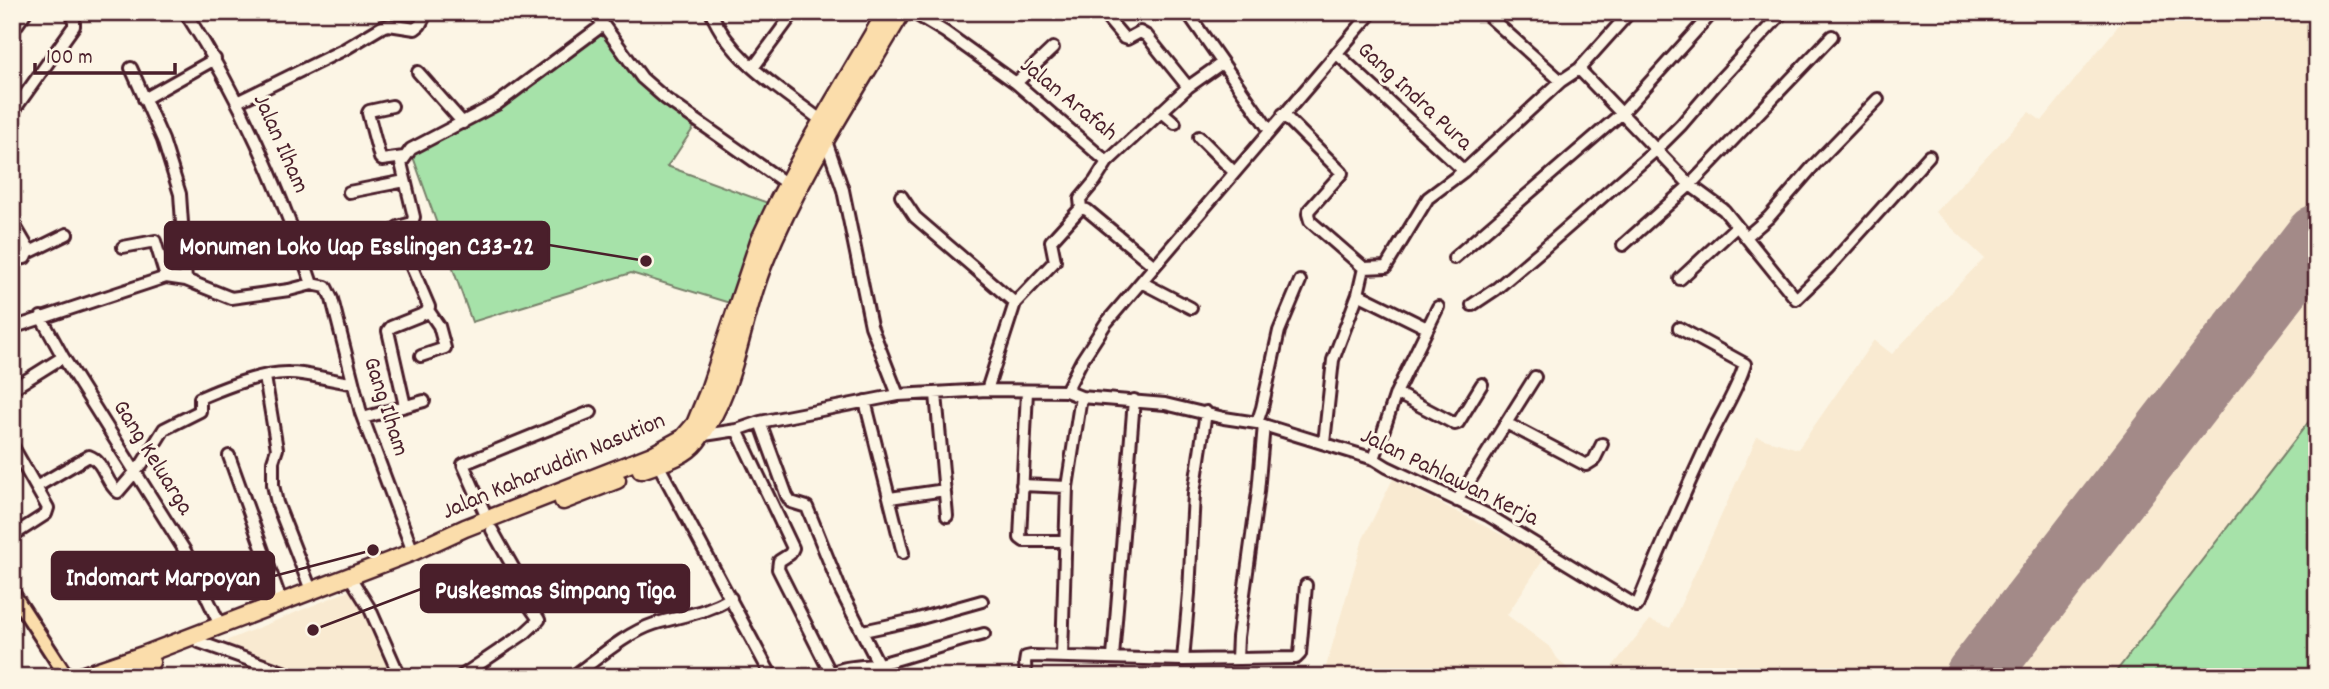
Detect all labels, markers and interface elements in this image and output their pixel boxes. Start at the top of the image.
scale bar [35,32,175,76]
street label: Gang Indra Pura [1349,34,1480,160]
text: 100 m [46,44,93,74]
street label: Jalan Arafah [1012,50,1124,150]
street label: Jalan Ilham [243,89,317,199]
callout: Monumen Loko Uap Esslingen C33-22 [165,222,549,269]
text: Monumen Loko Uap Esslingen C33-22 [179,230,535,267]
street label: Gang Ilham [353,353,417,461]
street label: Gang Keluarga [103,394,201,523]
street label: Jalan Kaharuddin Nasution [437,405,671,529]
street label: Jalan Pahlawan Kerja [1354,420,1545,536]
callout: Indomart Marpoyan [52,552,274,599]
text: Indomart Marpoyan [66,561,260,598]
callout: Puskesmas Simpang Tiga [421,565,689,612]
text: Puskesmas Simpang Tiga [435,574,676,611]

